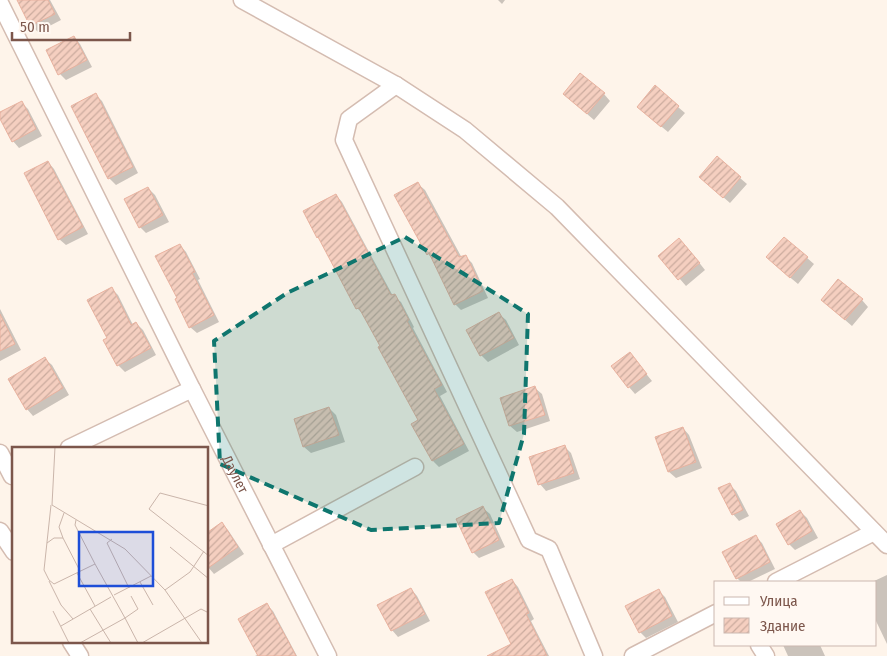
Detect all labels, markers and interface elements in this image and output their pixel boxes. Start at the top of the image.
scale bar [12,10,130,42]
text: 50 m [20,18,50,36]
inset map [12,447,209,644]
street label: Даулет [218,452,252,496]
legend [714,581,877,646]
text: Улица [759,592,798,610]
text: Здание [760,617,806,635]

